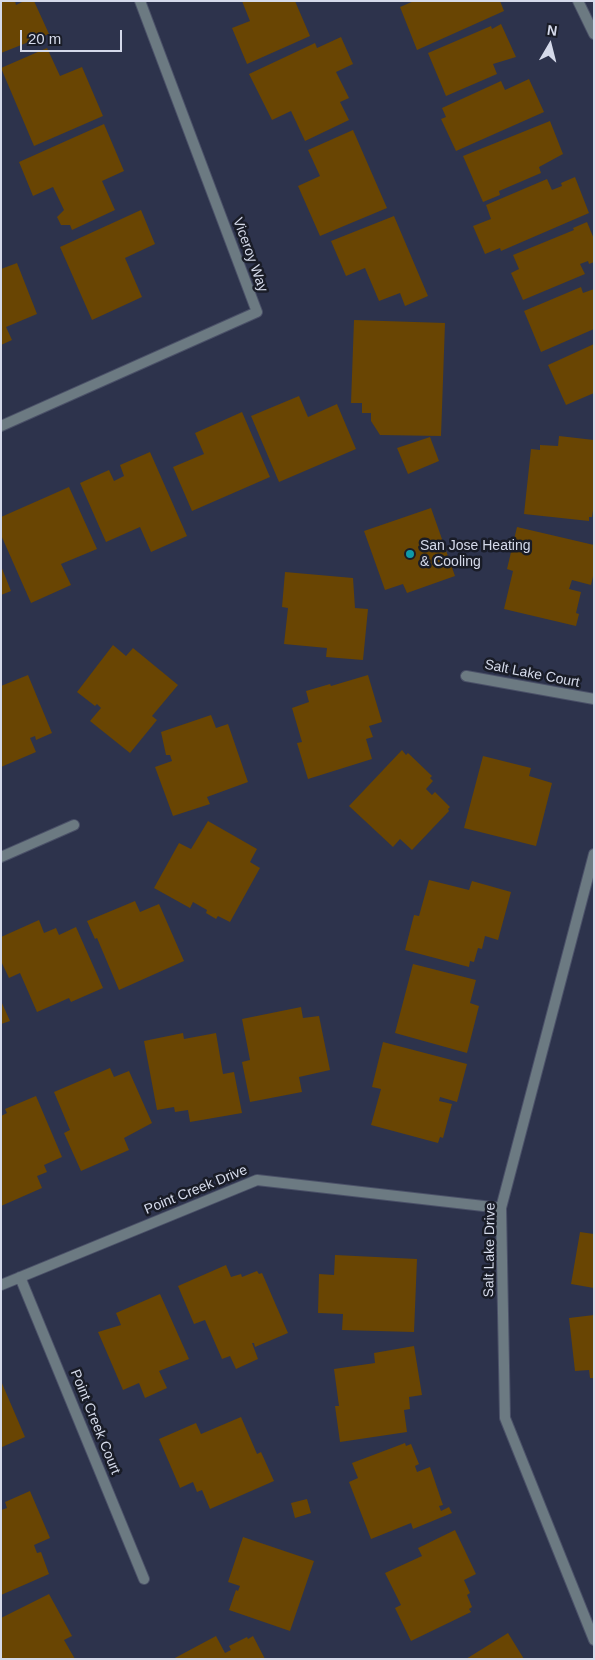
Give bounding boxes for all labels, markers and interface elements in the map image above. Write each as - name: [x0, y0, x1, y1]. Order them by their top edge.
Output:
- scale bar: [22, 20, 125, 52]
- north arrow: [525, 20, 575, 70]
- text: N: [546, 22, 558, 39]
- text: 20 m: [28, 30, 61, 47]
- street label: Viceroy Way: [229, 216, 271, 294]
- place label: San Jose Heating & Cooling: [420, 538, 531, 570]
- marker: San Jose Heating & Cooling: [404, 548, 416, 560]
- street label: Salt Lake Court: [483, 657, 581, 691]
- street label: Point Creek Drive: [142, 1162, 250, 1218]
- street label: Salt Lake Drive: [481, 1202, 499, 1298]
- street label: Point Creek Court: [66, 1367, 124, 1477]

